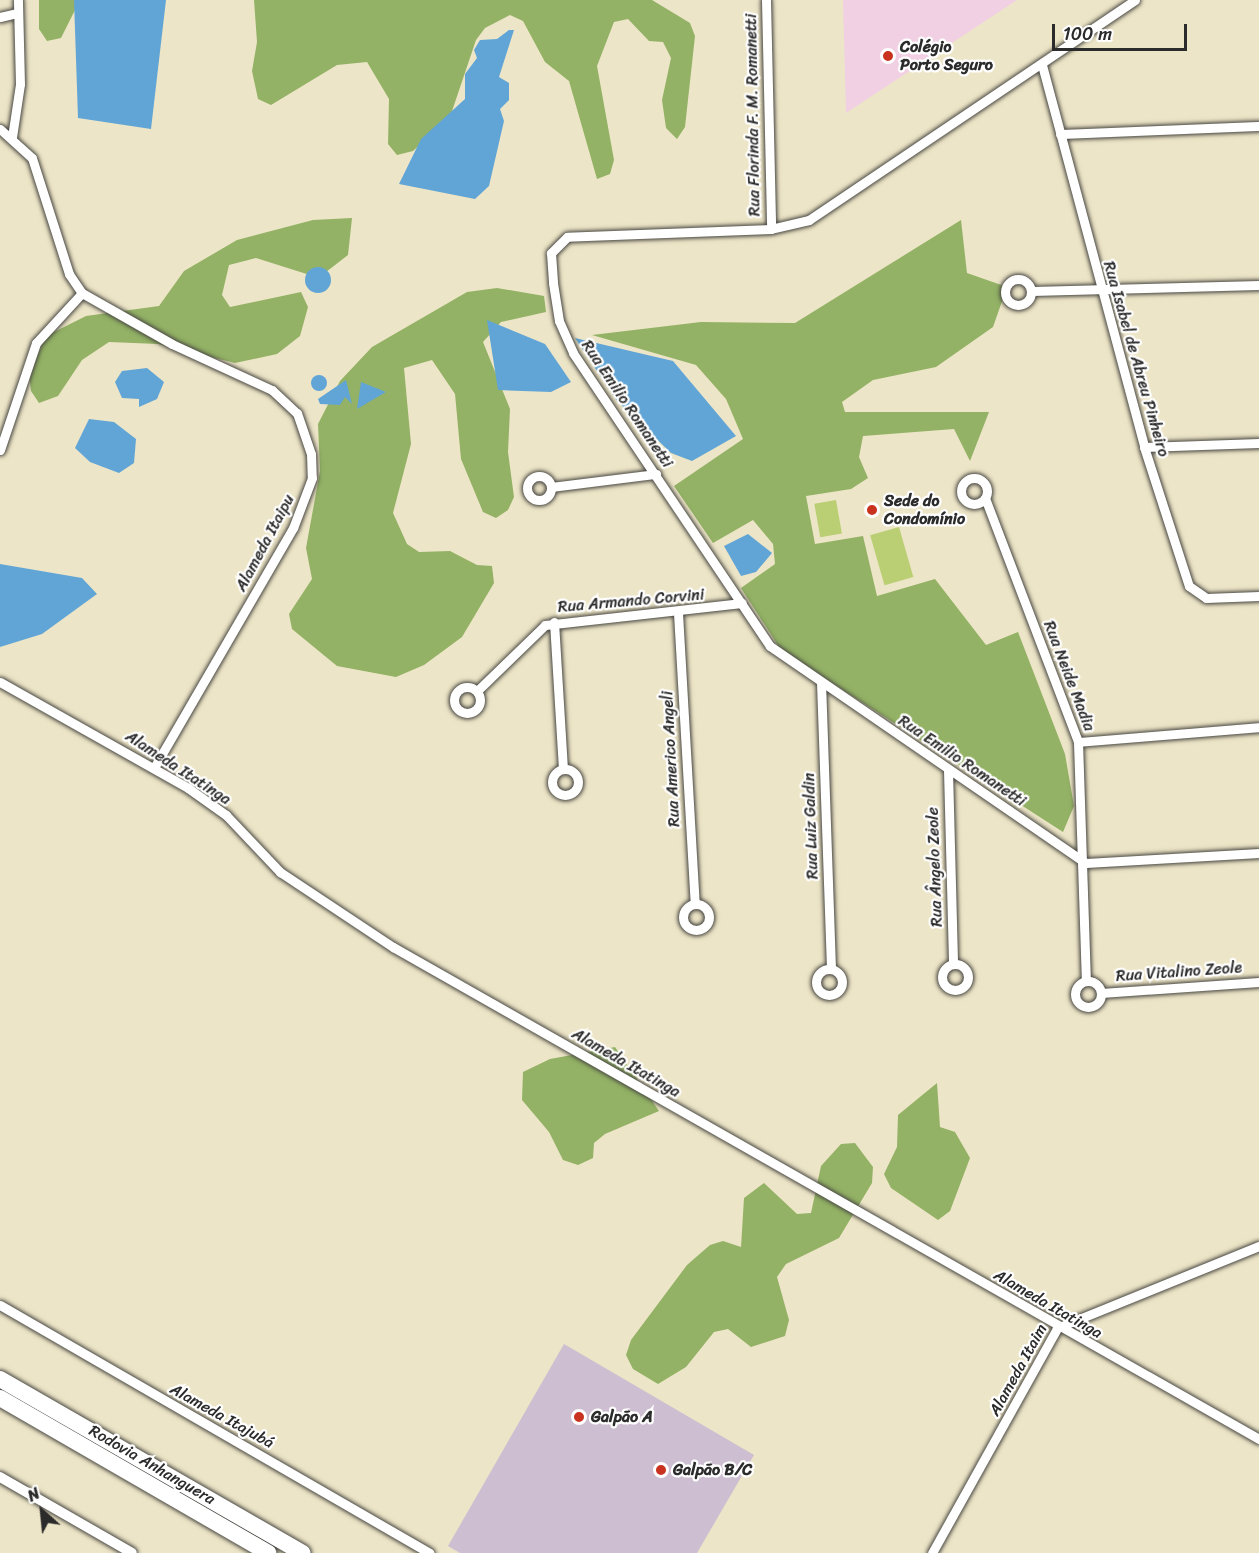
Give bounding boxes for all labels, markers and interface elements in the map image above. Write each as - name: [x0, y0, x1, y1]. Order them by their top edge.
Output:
- scale bar: [1055, 12, 1190, 50]
- street label: Rua Florinda F. M. Romanetti: [742, 14, 764, 216]
- text: 100 m: [1063, 18, 1112, 50]
- place label: Colégio Porto Seguro: [900, 37, 993, 75]
- marker: Colégio Porto Seguro: [881, 49, 895, 63]
- street label: Rua Isabel de Abreu Pinheiro: [1099, 258, 1173, 460]
- street label: Rua Emilio Romanetti: [577, 337, 677, 471]
- street label: Alameda Itaipu: [231, 491, 299, 595]
- place label: Sede do Condomínio: [884, 491, 965, 529]
- marker: Sede do Condomínio: [865, 503, 879, 517]
- street label: Rua Armando Corvini: [557, 585, 705, 617]
- street label: Rua Neide Madia: [1039, 618, 1099, 734]
- street label: Rua Americo Angeli: [658, 690, 684, 828]
- street label: Rua Emilio Romanetti: [895, 711, 1029, 811]
- street label: Alameda Itatinga: [122, 727, 234, 809]
- street label: Rua Luiz Galdin: [800, 772, 822, 880]
- street label: Rua Ângelo Zeole: [923, 807, 947, 927]
- street label: Rua Vitalino Zeole: [1115, 958, 1243, 986]
- street label: Alameda Itatinga: [568, 1024, 684, 1102]
- street label: Alameda Itatinga: [990, 1265, 1106, 1343]
- street label: Alameda Itaim: [985, 1321, 1051, 1419]
- street label: Alameda Itajubá: [167, 1380, 277, 1452]
- place label: Galpão A: [591, 1407, 653, 1427]
- marker: Galpão A: [572, 1410, 586, 1424]
- street label: Rodovia Anhanguera: [86, 1421, 218, 1509]
- place label: Galpão B/C: [673, 1460, 752, 1480]
- marker: Galpão B/C: [654, 1463, 668, 1477]
- text: N: [22, 1479, 45, 1510]
- north arrow: [12, 1481, 72, 1541]

